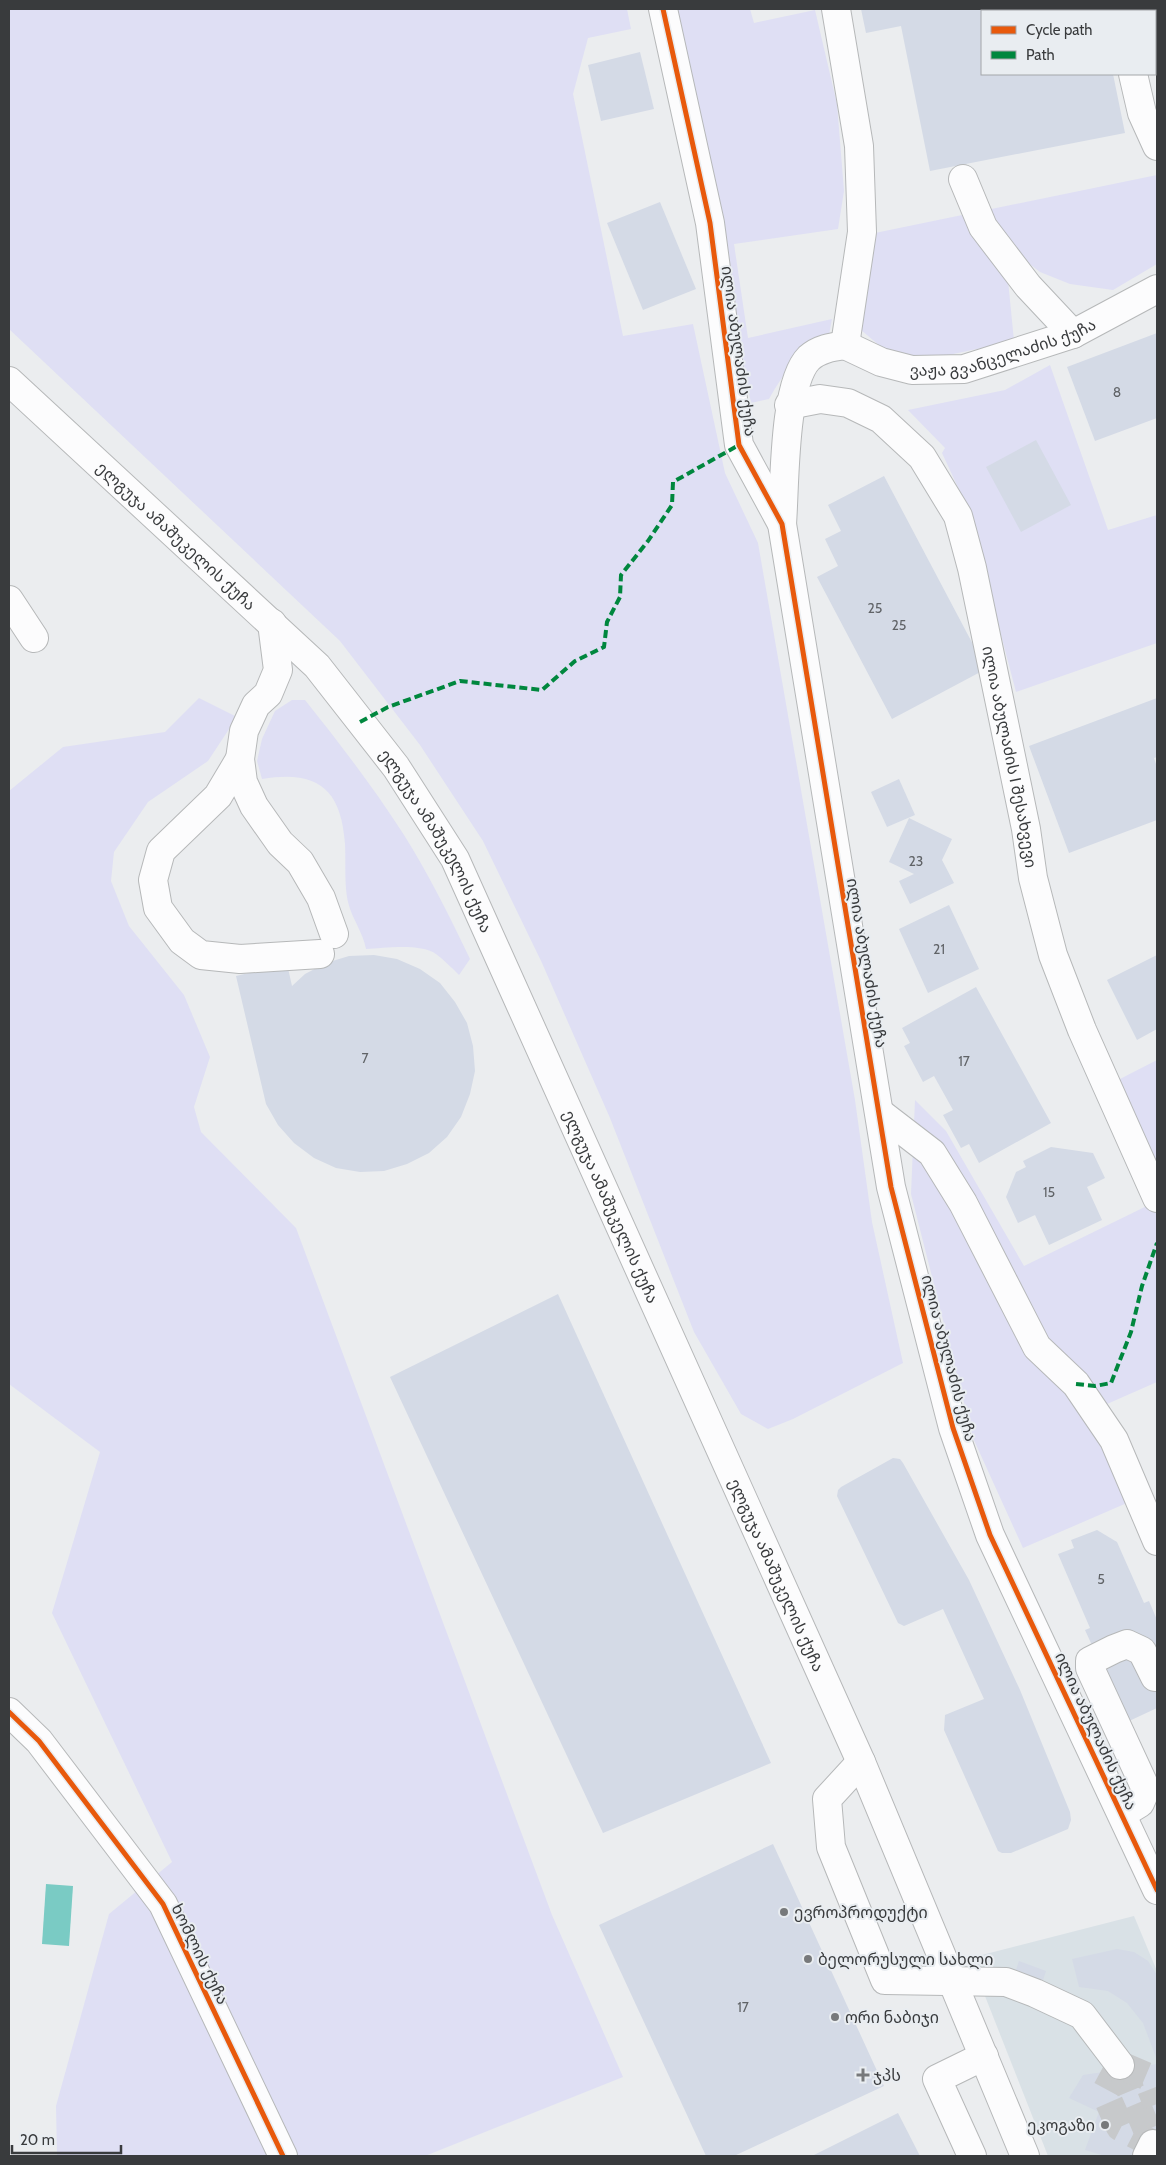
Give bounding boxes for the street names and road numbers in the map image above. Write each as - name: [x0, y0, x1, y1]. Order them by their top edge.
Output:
- street label: ილია აბულაძის ქუჩა: [717, 265, 760, 438]
- street label: ვაჟა გვანცელაძის ქუჩა: [909, 314, 1099, 380]
- street label: ელგუჯა ამაშუკელის ქუჩა: [93, 458, 260, 614]
- street label: ილია აბულაძის I შესახვევი: [979, 644, 1041, 869]
- street label: ელგუჯა ამაშუკელის ქუჩა: [376, 745, 496, 936]
- street label: ილია აბულაძის ქუჩა: [842, 877, 891, 1049]
- street label: ელგუჯა ამაშუკელის ქუჩა: [560, 1107, 663, 1306]
- street label: ილია აბულაძის ქუჩა: [917, 1273, 980, 1444]
- street label: ელგუჯა ამაშუკელის ქუჩა: [725, 1475, 829, 1674]
- street label: ილია აბულაძის ქუჩა: [1050, 1649, 1141, 1813]
- street label: ხომლის ქუჩა: [167, 1901, 233, 2008]

